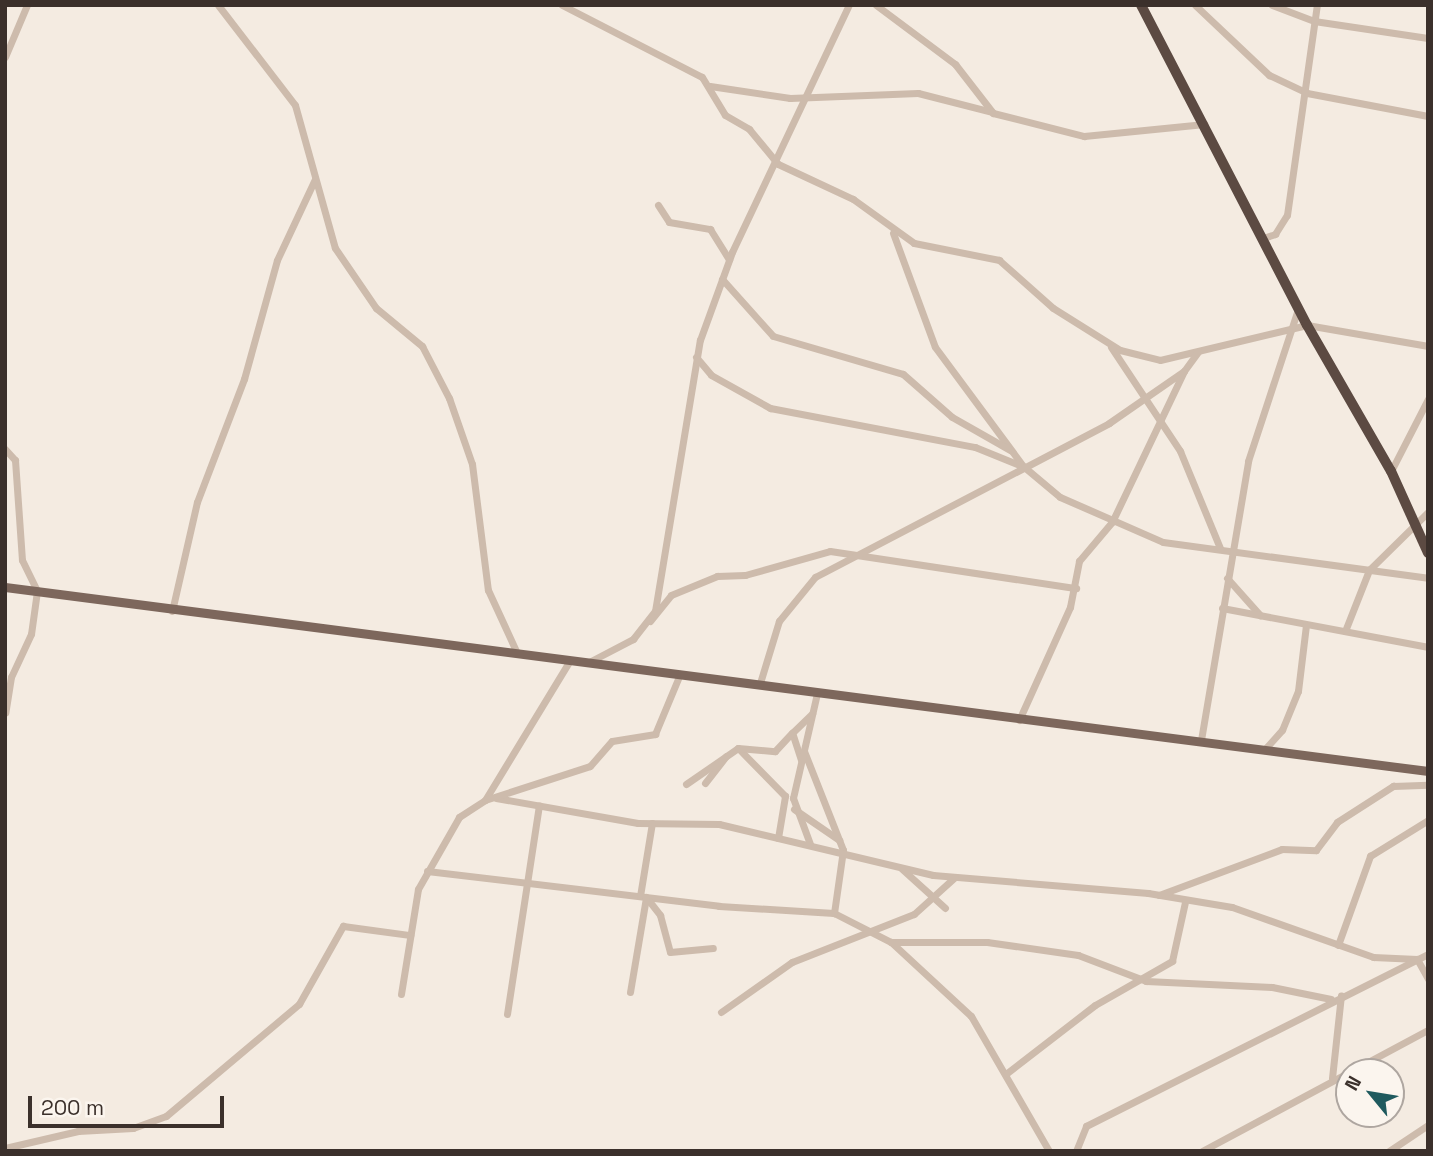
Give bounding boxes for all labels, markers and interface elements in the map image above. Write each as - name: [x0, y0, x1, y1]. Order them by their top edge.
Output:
- north arrow: [1335, 1058, 1405, 1128]
- text: N: [1339, 1071, 1367, 1095]
- scale bar: [32, 1082, 228, 1126]
- text: 200 m: [41, 1094, 104, 1121]

